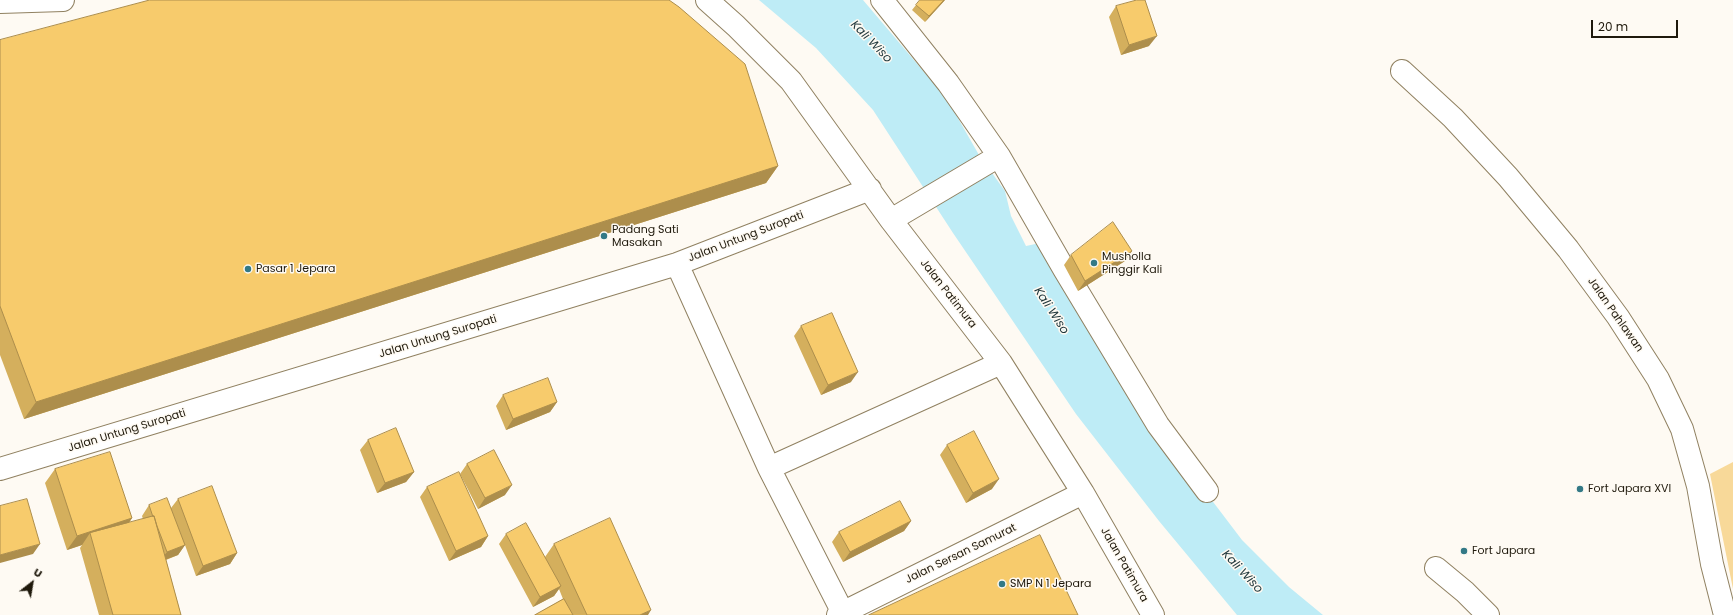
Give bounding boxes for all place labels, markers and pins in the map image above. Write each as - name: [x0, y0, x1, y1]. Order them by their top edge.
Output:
- place label: Padang Sati Masakan: [612, 223, 679, 249]
- marker: Padang Sati Masakan: [599, 231, 609, 241]
- place label: Musholla Pinggir Kali: [1102, 250, 1162, 276]
- marker: Musholla Pinggir Kali: [1089, 258, 1099, 268]
- place label: Pasar 1 Jepara: [256, 262, 336, 276]
- marker: Pasar 1 Jepara: [243, 264, 253, 274]
- place label: Fort Japara XVI: [1588, 482, 1671, 496]
- marker: Fort Japara XVI: [1575, 484, 1585, 494]
- place label: Fort Japara: [1472, 544, 1535, 558]
- marker: Fort Japara: [1459, 546, 1469, 556]
- place label: SMP N 1 Jepara: [1010, 577, 1091, 591]
- marker: SMP N 1 Jepara: [997, 579, 1007, 589]

